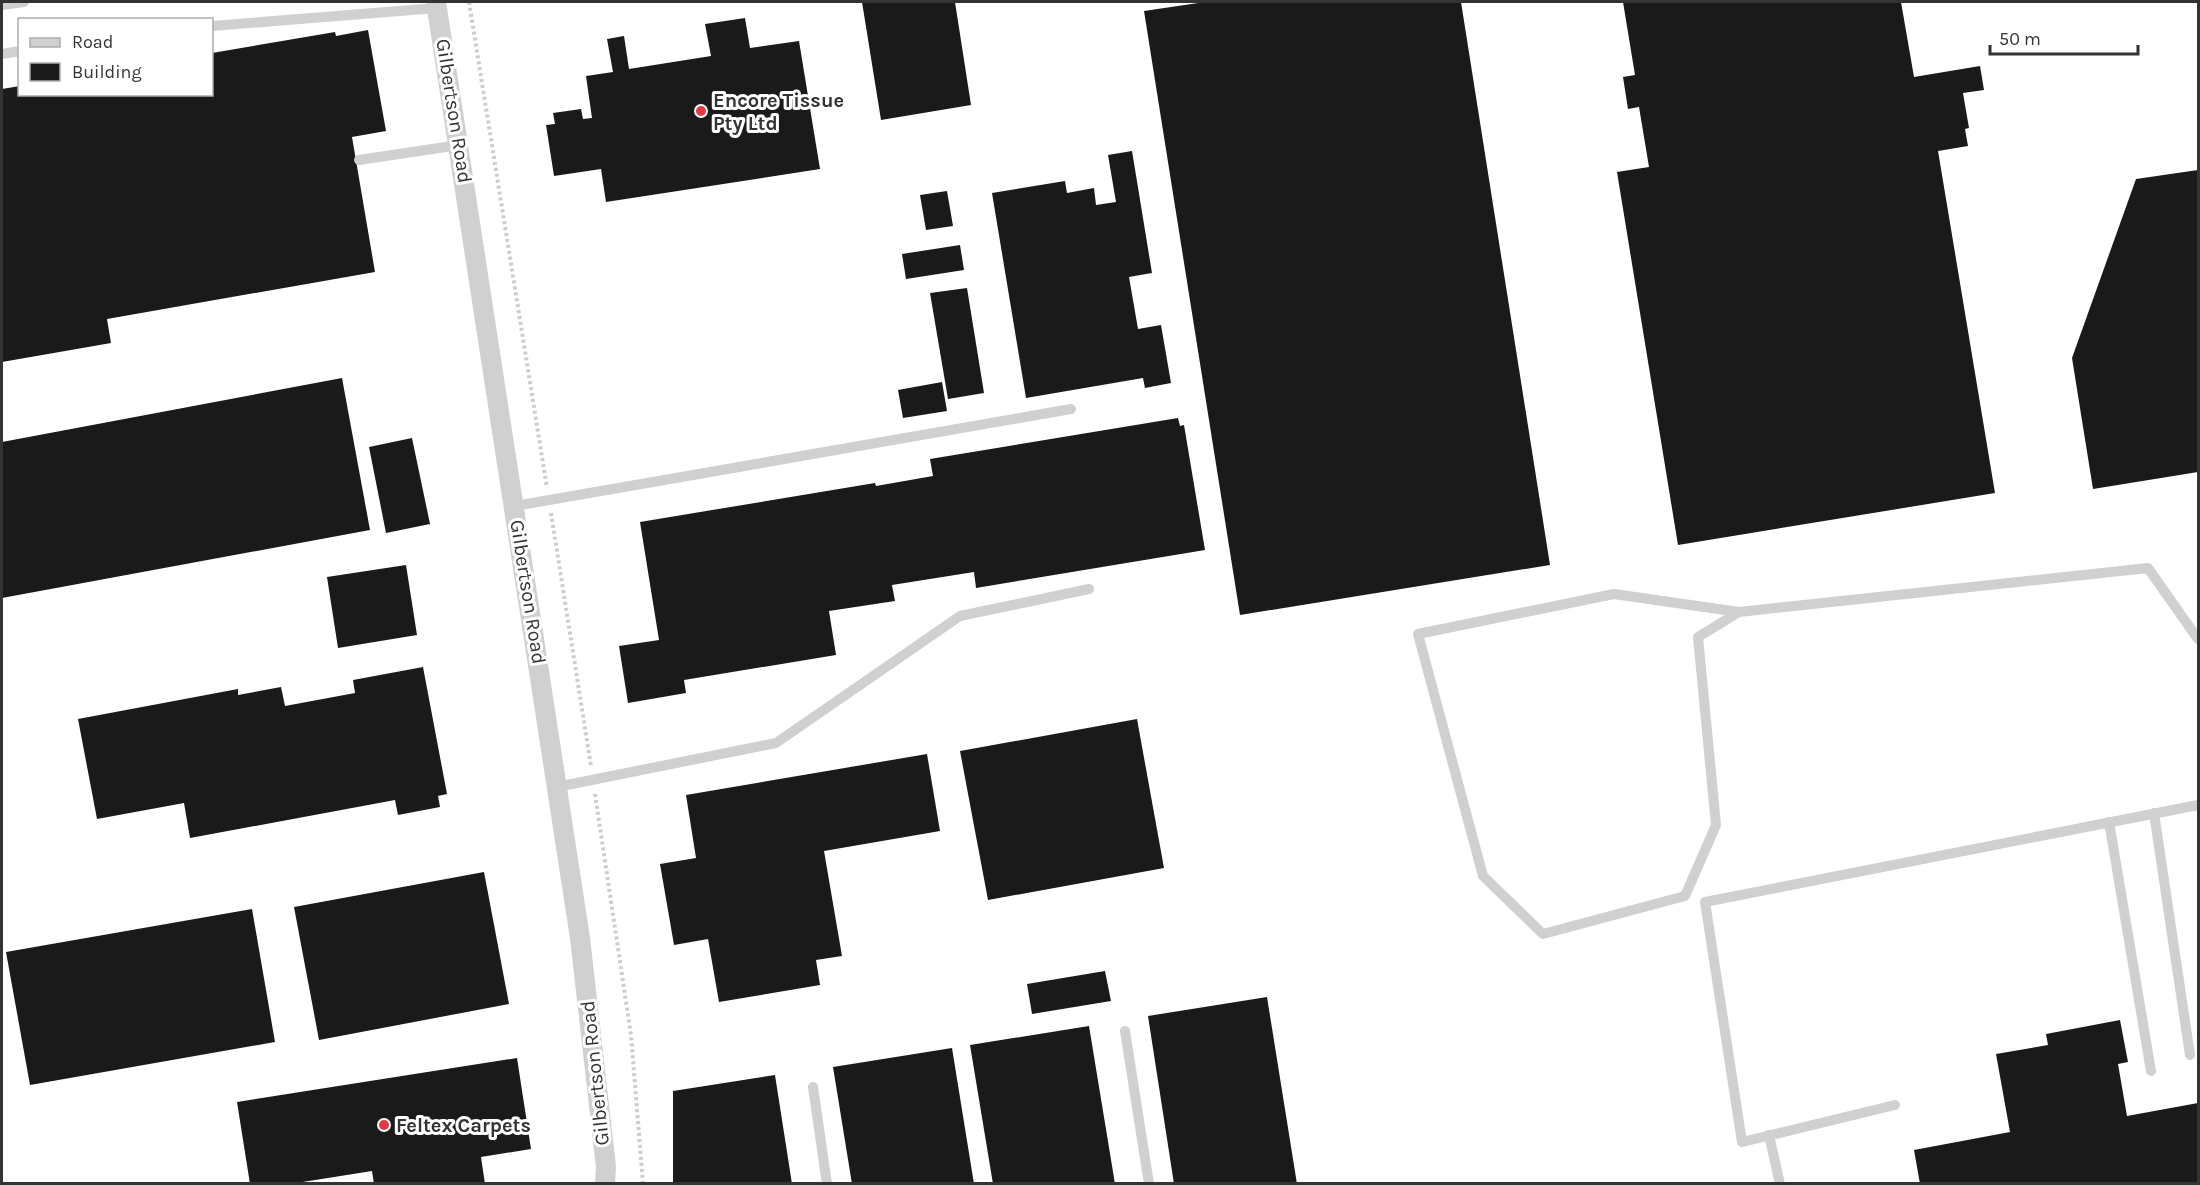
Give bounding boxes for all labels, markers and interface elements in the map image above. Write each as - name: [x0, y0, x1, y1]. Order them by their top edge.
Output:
- legend: [18, 18, 213, 96]
- scale bar: [1990, 18, 2138, 56]
- text: 50 m: [1999, 28, 2041, 50]
- text: Road: [72, 31, 113, 53]
- street label: Gilbertson Road: [431, 37, 477, 185]
- text: Building: [72, 61, 142, 83]
- place label: Encore Tissue Pty Ltd: [713, 89, 844, 135]
- marker: Encore Tissue Pty Ltd: [694, 104, 708, 118]
- street label: Gilbertson Road: [505, 518, 551, 666]
- street label: Gilbertson Road: [576, 999, 614, 1147]
- place label: Feltex Carpets: [396, 1114, 531, 1137]
- marker: Feltex Carpets: [377, 1118, 391, 1132]

